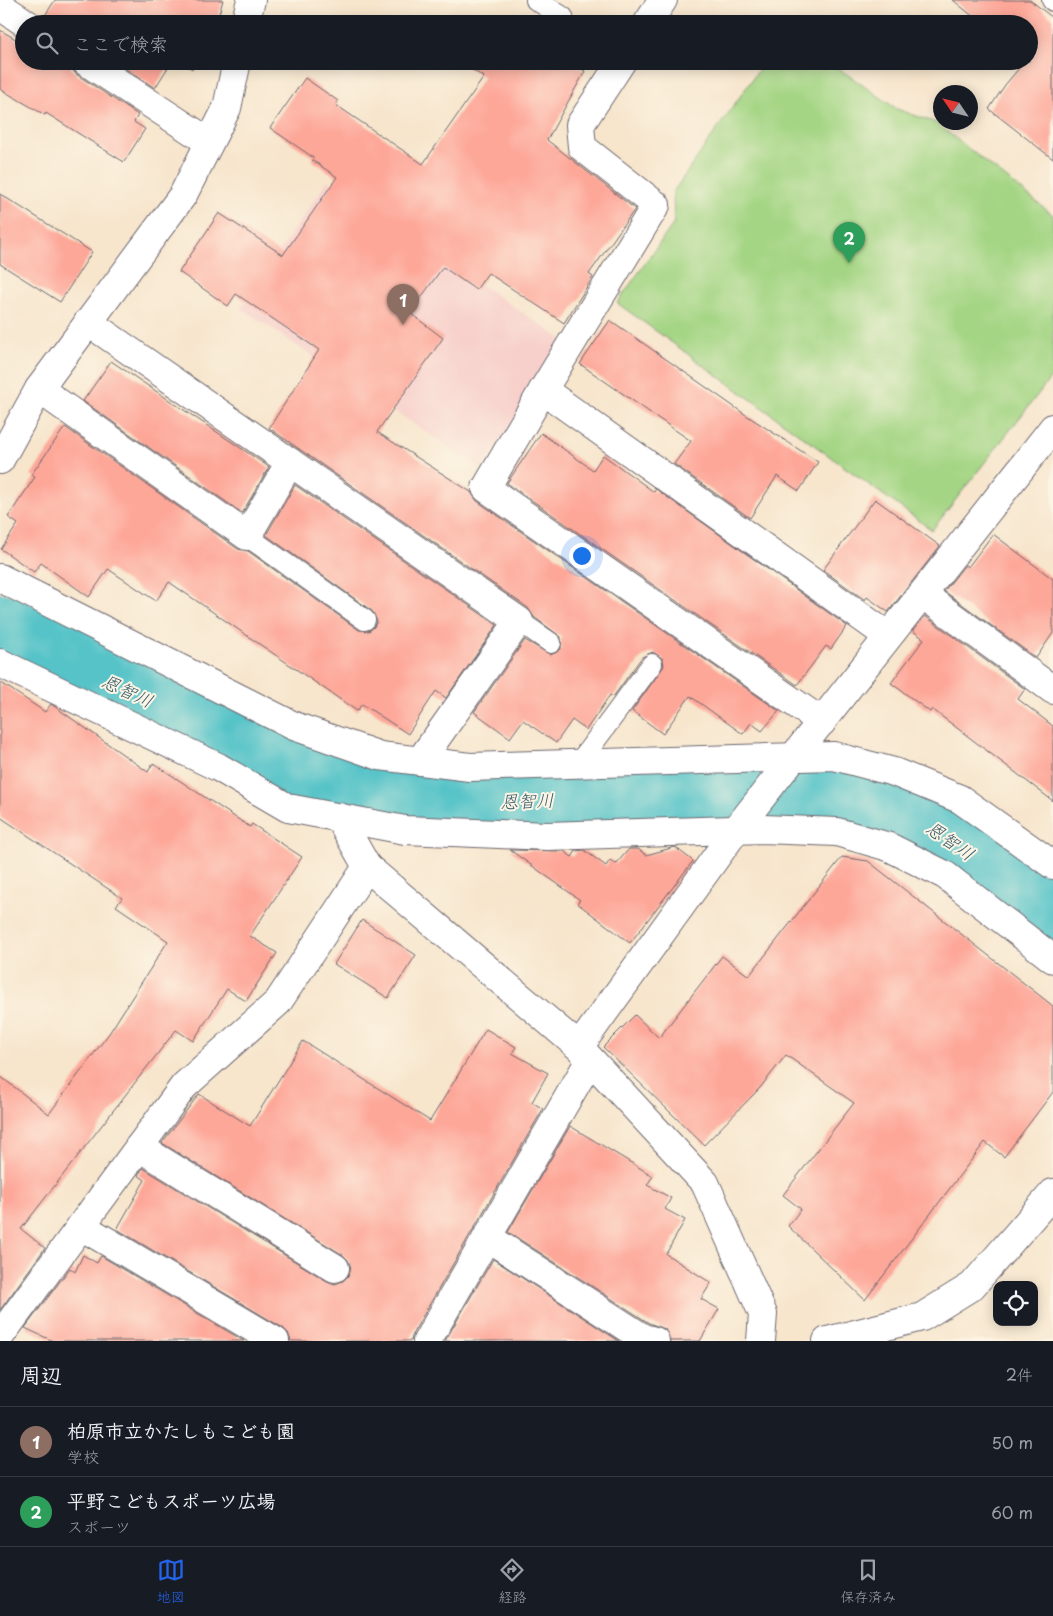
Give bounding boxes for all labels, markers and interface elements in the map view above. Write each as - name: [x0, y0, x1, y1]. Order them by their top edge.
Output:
- search box: [15, 15, 1038, 70]
- icon: search: [33, 29, 61, 57]
- text: ここで検索: [73, 29, 168, 57]
- north arrow: [933, 85, 978, 130]
- pin: 2: [833, 222, 865, 263]
- pin: 1: [387, 284, 419, 325]
- your location: [569, 543, 595, 569]
- water label: 恩智川: [98, 666, 158, 714]
- water label: 恩智川: [500, 786, 554, 814]
- water label: 恩智川: [921, 813, 981, 867]
- map controls: [993, 1281, 1038, 1326]
- button: locate: [993, 1281, 1038, 1326]
- text: 周辺: [20, 1358, 62, 1390]
- text: 2件: [1006, 1362, 1033, 1386]
- text: 柏原市立かたしもこども園: [67, 1416, 295, 1444]
- text: 1: [32, 1430, 40, 1454]
- text: 50 m: [992, 1430, 1033, 1454]
- text: 学校: [67, 1444, 99, 1468]
- text: 平野こどもスポーツ広場: [67, 1486, 276, 1514]
- text: 2: [30, 1500, 42, 1524]
- text: 60 m: [991, 1500, 1033, 1524]
- text: スポーツ: [67, 1514, 131, 1538]
- tab: 地図: [157, 1556, 185, 1607]
- tab: 経路: [498, 1556, 526, 1607]
- tab: 保存済み: [840, 1556, 896, 1607]

